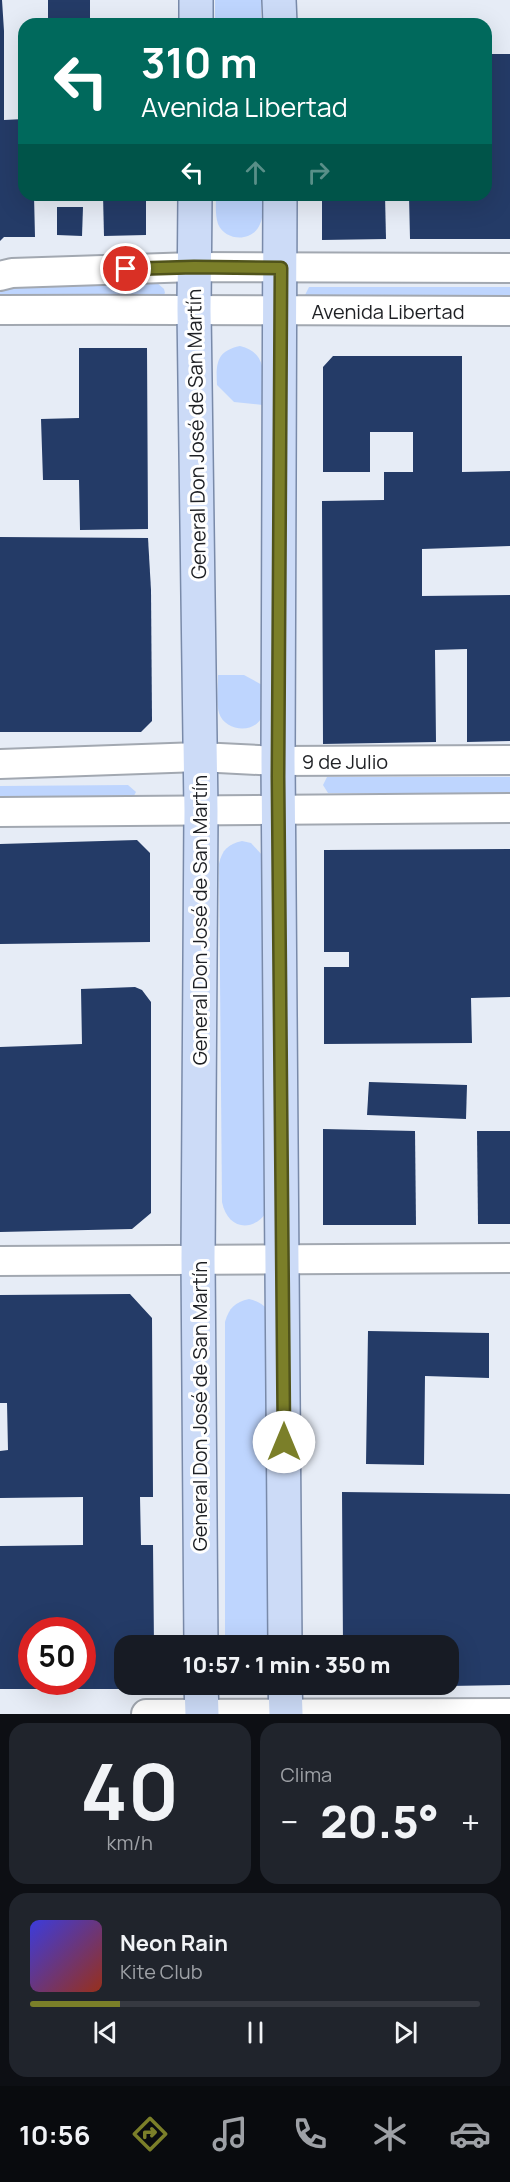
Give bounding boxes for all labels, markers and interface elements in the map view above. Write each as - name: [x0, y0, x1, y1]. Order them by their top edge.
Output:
- text: 310 m: [141, 33, 258, 91]
- icon: left: [42, 42, 120, 120]
- text: Avenida Libertad: [141, 88, 348, 125]
- icon: left: [176, 156, 209, 189]
- icon: ahead: [239, 156, 272, 189]
- icon: right: [302, 156, 335, 189]
- pin: [100, 243, 151, 294]
- icon: arrive: [109, 252, 142, 285]
- street label: General Don José de San Martín: [180, 289, 212, 579]
- street label: Avenida Libertad: [311, 298, 465, 325]
- street label: 9 de Julio: [302, 748, 388, 775]
- street label: General Don José de San Martín: [186, 775, 213, 1065]
- street label: General Don José de San Martín: [186, 1261, 213, 1551]
- position arrow: [252, 1410, 316, 1474]
- speed limit sign: 50: [18, 1617, 96, 1695]
- text: 10:57 · 1 min · 350 m: [183, 1650, 390, 1680]
- text: 40: [80, 1737, 179, 1843]
- text: Clima: [281, 1761, 332, 1788]
- text: 20.5°: [320, 1790, 439, 1852]
- text: −: [281, 1799, 298, 1844]
- text: +: [461, 1799, 480, 1844]
- text: km/h: [106, 1829, 153, 1856]
- text: Neon Rain: [120, 1928, 228, 1958]
- text: Kite Club: [120, 1958, 203, 1985]
- icon: previous: [89, 2016, 122, 2049]
- icon: pause: [239, 2016, 272, 2049]
- icon: next: [389, 2016, 422, 2049]
- icon: directions: [129, 2113, 171, 2155]
- icon: music: [209, 2113, 251, 2155]
- icon: phone: [289, 2113, 331, 2155]
- icon: climate: [369, 2113, 411, 2155]
- icon: car: [449, 2113, 491, 2155]
- text: 10:56: [19, 2116, 90, 2153]

